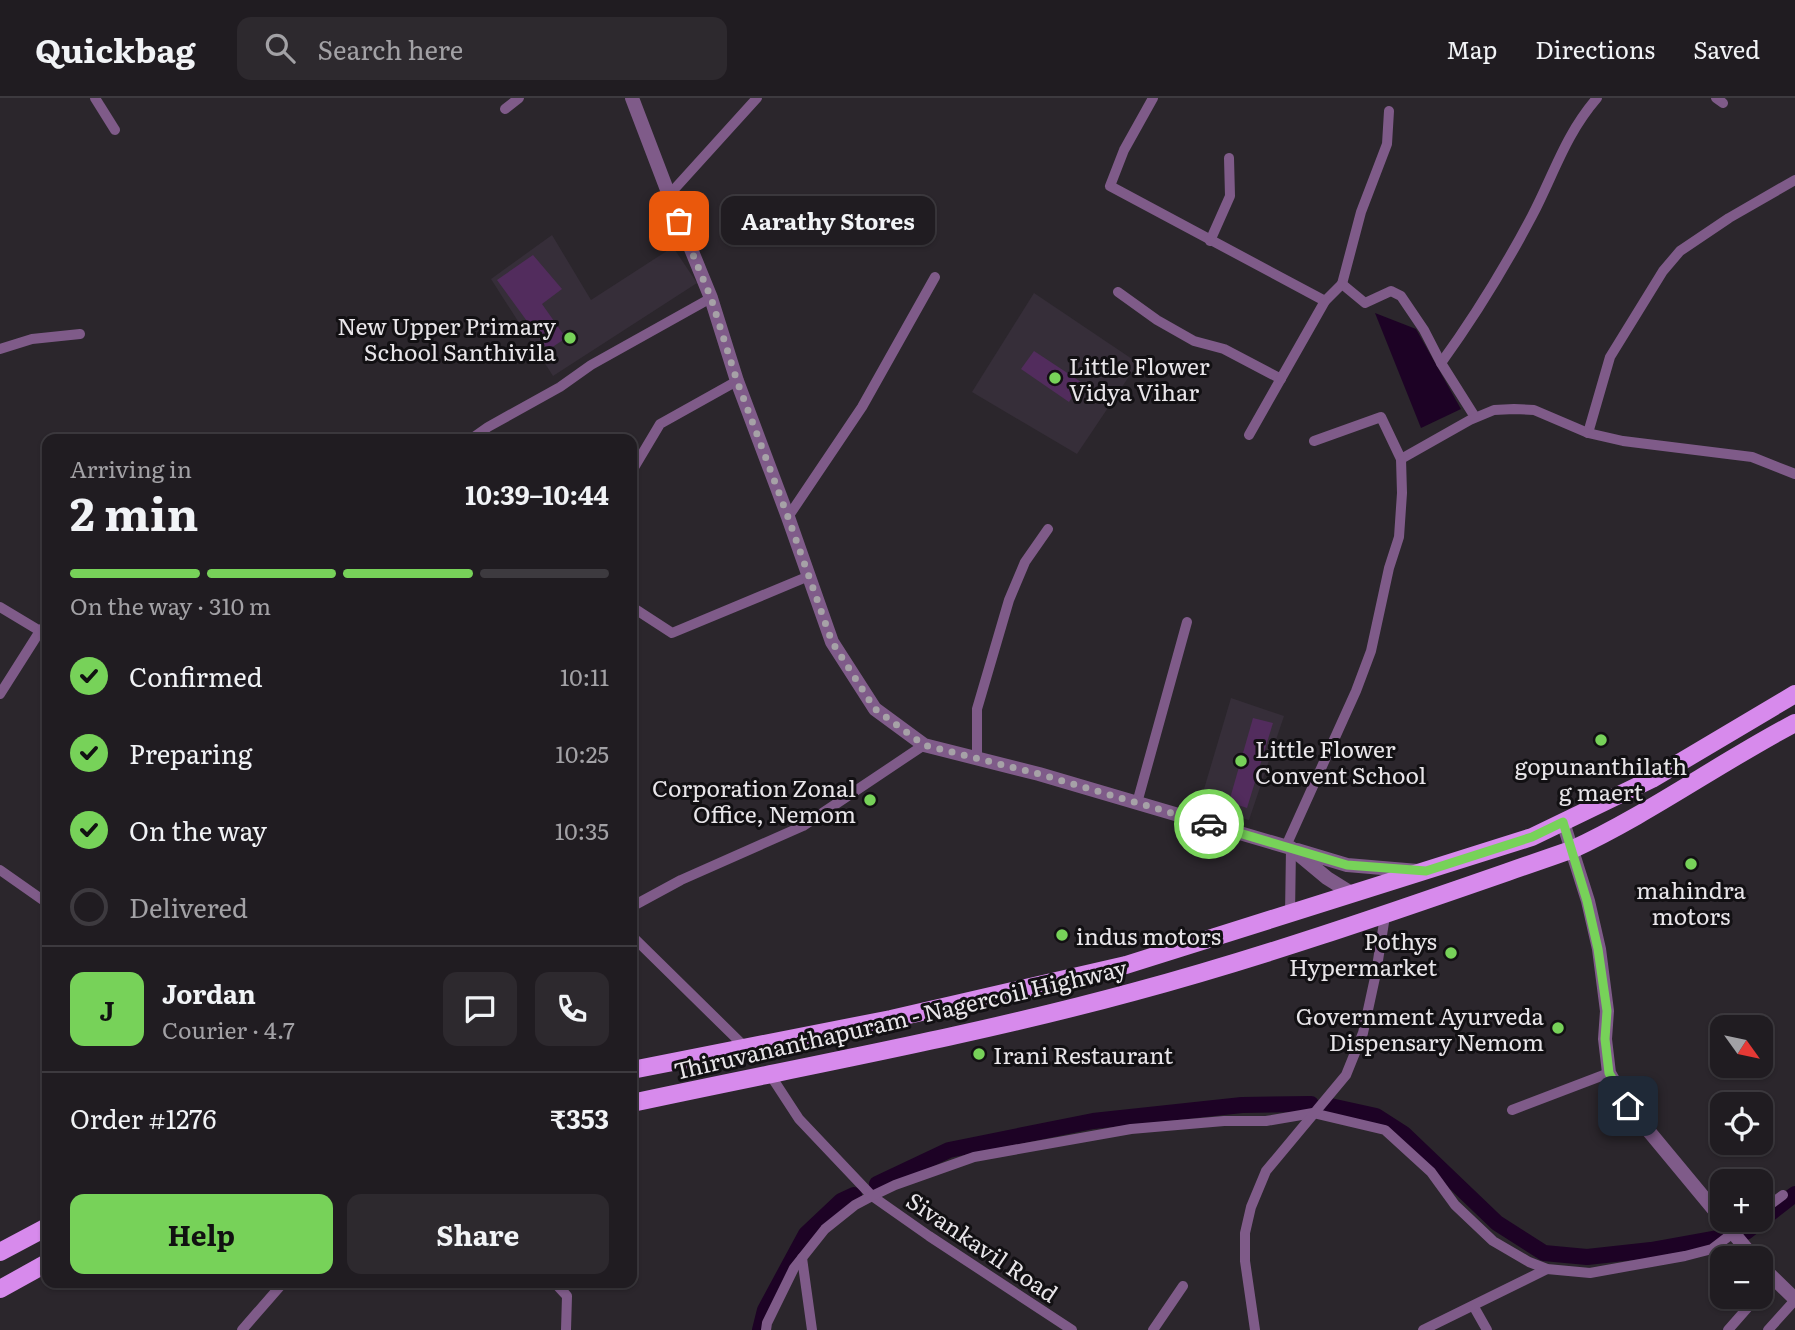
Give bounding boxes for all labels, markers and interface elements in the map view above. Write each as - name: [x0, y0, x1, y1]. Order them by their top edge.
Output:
- search box: [237, 17, 727, 80]
- text: Quickbag: [35, 24, 195, 73]
- icon: search: [261, 29, 299, 67]
- text: Search here: [317, 29, 463, 68]
- text: Map: [1446, 31, 1497, 66]
- text: Directions: [1535, 31, 1655, 66]
- text: Saved: [1693, 31, 1760, 66]
- pin: [649, 191, 709, 251]
- callout: Aarathy Stores: [721, 197, 934, 246]
- icon: bag: [660, 202, 698, 240]
- text: Aarathy Stores: [741, 203, 915, 237]
- place label: New Upper Primary School Santhivila: [337, 308, 557, 368]
- marker: New Upper Primary School Santhivila: [562, 330, 578, 346]
- place label: Little Flower Vidya Vihar: [1069, 348, 1210, 408]
- marker: Little Flower Vidya Vihar: [1047, 370, 1063, 386]
- text: Arriving in: [70, 451, 192, 485]
- text: 10:39–10:44: [465, 474, 609, 513]
- text: 2 min: [70, 477, 199, 545]
- text: On the way · 310 m: [70, 588, 271, 622]
- text: Confirmed: [129, 656, 263, 695]
- icon: check: [70, 657, 108, 695]
- text: 10:11: [560, 659, 609, 693]
- place label: Little Flower Convent School: [1255, 731, 1427, 791]
- marker: gopunanthilath g maert: [1593, 732, 1609, 748]
- text: Preparing: [129, 733, 252, 772]
- icon: check: [70, 734, 108, 772]
- text: 10:25: [556, 736, 609, 770]
- place label: gopunanthilath g maert: [1515, 748, 1687, 808]
- marker: Little Flower Convent School: [1233, 753, 1249, 769]
- place label: Corporation Zonal Office, Nemom: [652, 770, 856, 830]
- courier: [1174, 789, 1244, 859]
- marker: Corporation Zonal Office, Nemom: [862, 792, 878, 808]
- icon: car: [1190, 805, 1228, 843]
- text: On the way: [129, 810, 267, 849]
- icon: check: [70, 811, 108, 849]
- text: 10:35: [555, 813, 609, 847]
- marker: mahindra motors: [1683, 856, 1699, 872]
- place label: mahindra motors: [1636, 872, 1747, 932]
- text: Delivered: [129, 887, 248, 926]
- place label: indus motors: [1076, 918, 1221, 952]
- place label: Pothys Hypermarket: [1289, 923, 1438, 983]
- marker: indus motors: [1054, 927, 1070, 943]
- marker: Pothys Hypermarket: [1443, 945, 1459, 961]
- street label: Thiruvananthapuram - Nagercoil Highway: [670, 949, 1131, 1087]
- button: chat: [443, 972, 517, 1046]
- button: phone: [535, 972, 609, 1046]
- text: Jordan: [162, 973, 256, 1012]
- text: J: [100, 990, 114, 1029]
- place label: Government Ayurveda Dispensary Nemom: [1296, 998, 1545, 1058]
- text: Courier · 4.7: [162, 1012, 295, 1046]
- north arrow: [1710, 1015, 1773, 1078]
- map controls: [1710, 1015, 1773, 1309]
- marker: Government Ayurveda Dispensary Nemom: [1550, 1020, 1566, 1036]
- place label: Irani Restaurant: [993, 1037, 1174, 1071]
- marker: Irani Restaurant: [971, 1046, 987, 1062]
- pin: [1598, 1076, 1658, 1136]
- icon: home: [1609, 1087, 1647, 1125]
- button: locate: [1710, 1092, 1773, 1155]
- text: Order #1276: [70, 1098, 216, 1137]
- text: ₹353: [550, 1098, 609, 1137]
- button: +: [1710, 1169, 1773, 1232]
- street label: Sivankavil Road: [900, 1183, 1066, 1309]
- button: Help: [70, 1194, 333, 1274]
- button: Share: [347, 1194, 609, 1274]
- button: −: [1710, 1246, 1773, 1309]

